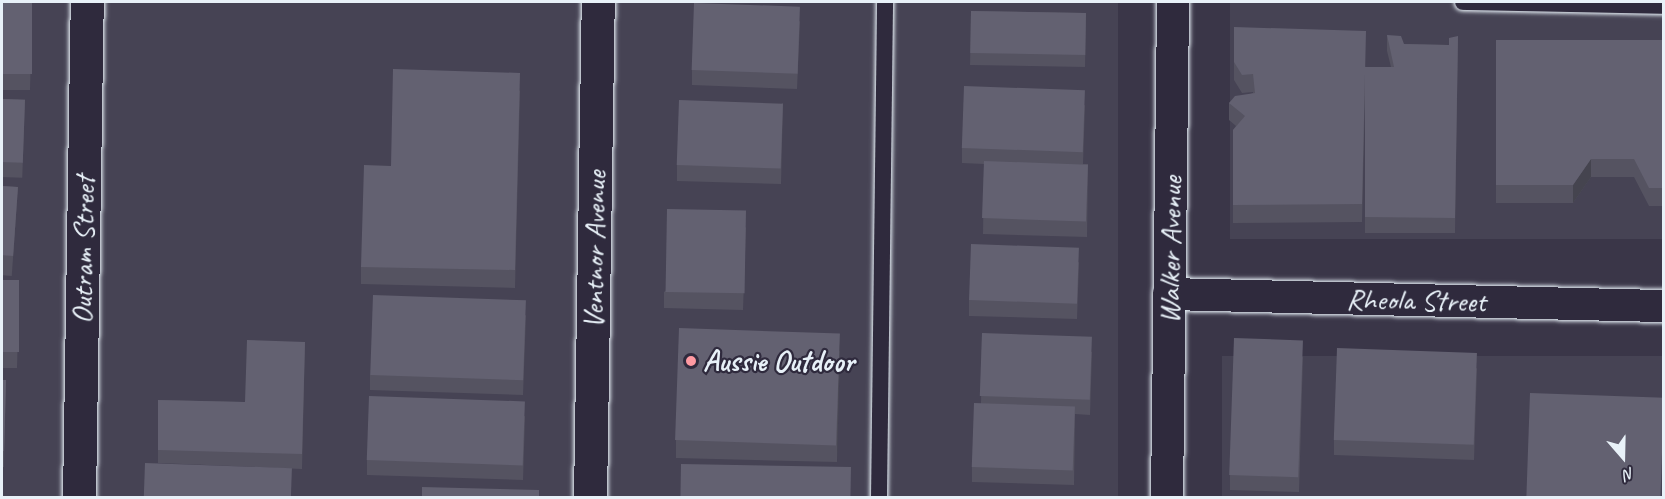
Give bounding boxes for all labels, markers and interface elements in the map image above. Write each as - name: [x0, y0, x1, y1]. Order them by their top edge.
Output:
- street label: Ventnor Avenue: [575, 171, 613, 329]
- street label: Outram Street: [64, 176, 102, 324]
- street label: Walker Avenue: [1151, 176, 1189, 324]
- street label: Rheola Street: [1346, 281, 1486, 319]
- place label: Aussie Outdoor: [703, 343, 854, 379]
- marker: Aussie Outdoor: [684, 354, 698, 368]
- north arrow: [1593, 427, 1653, 487]
- text: N: [1621, 463, 1637, 485]

